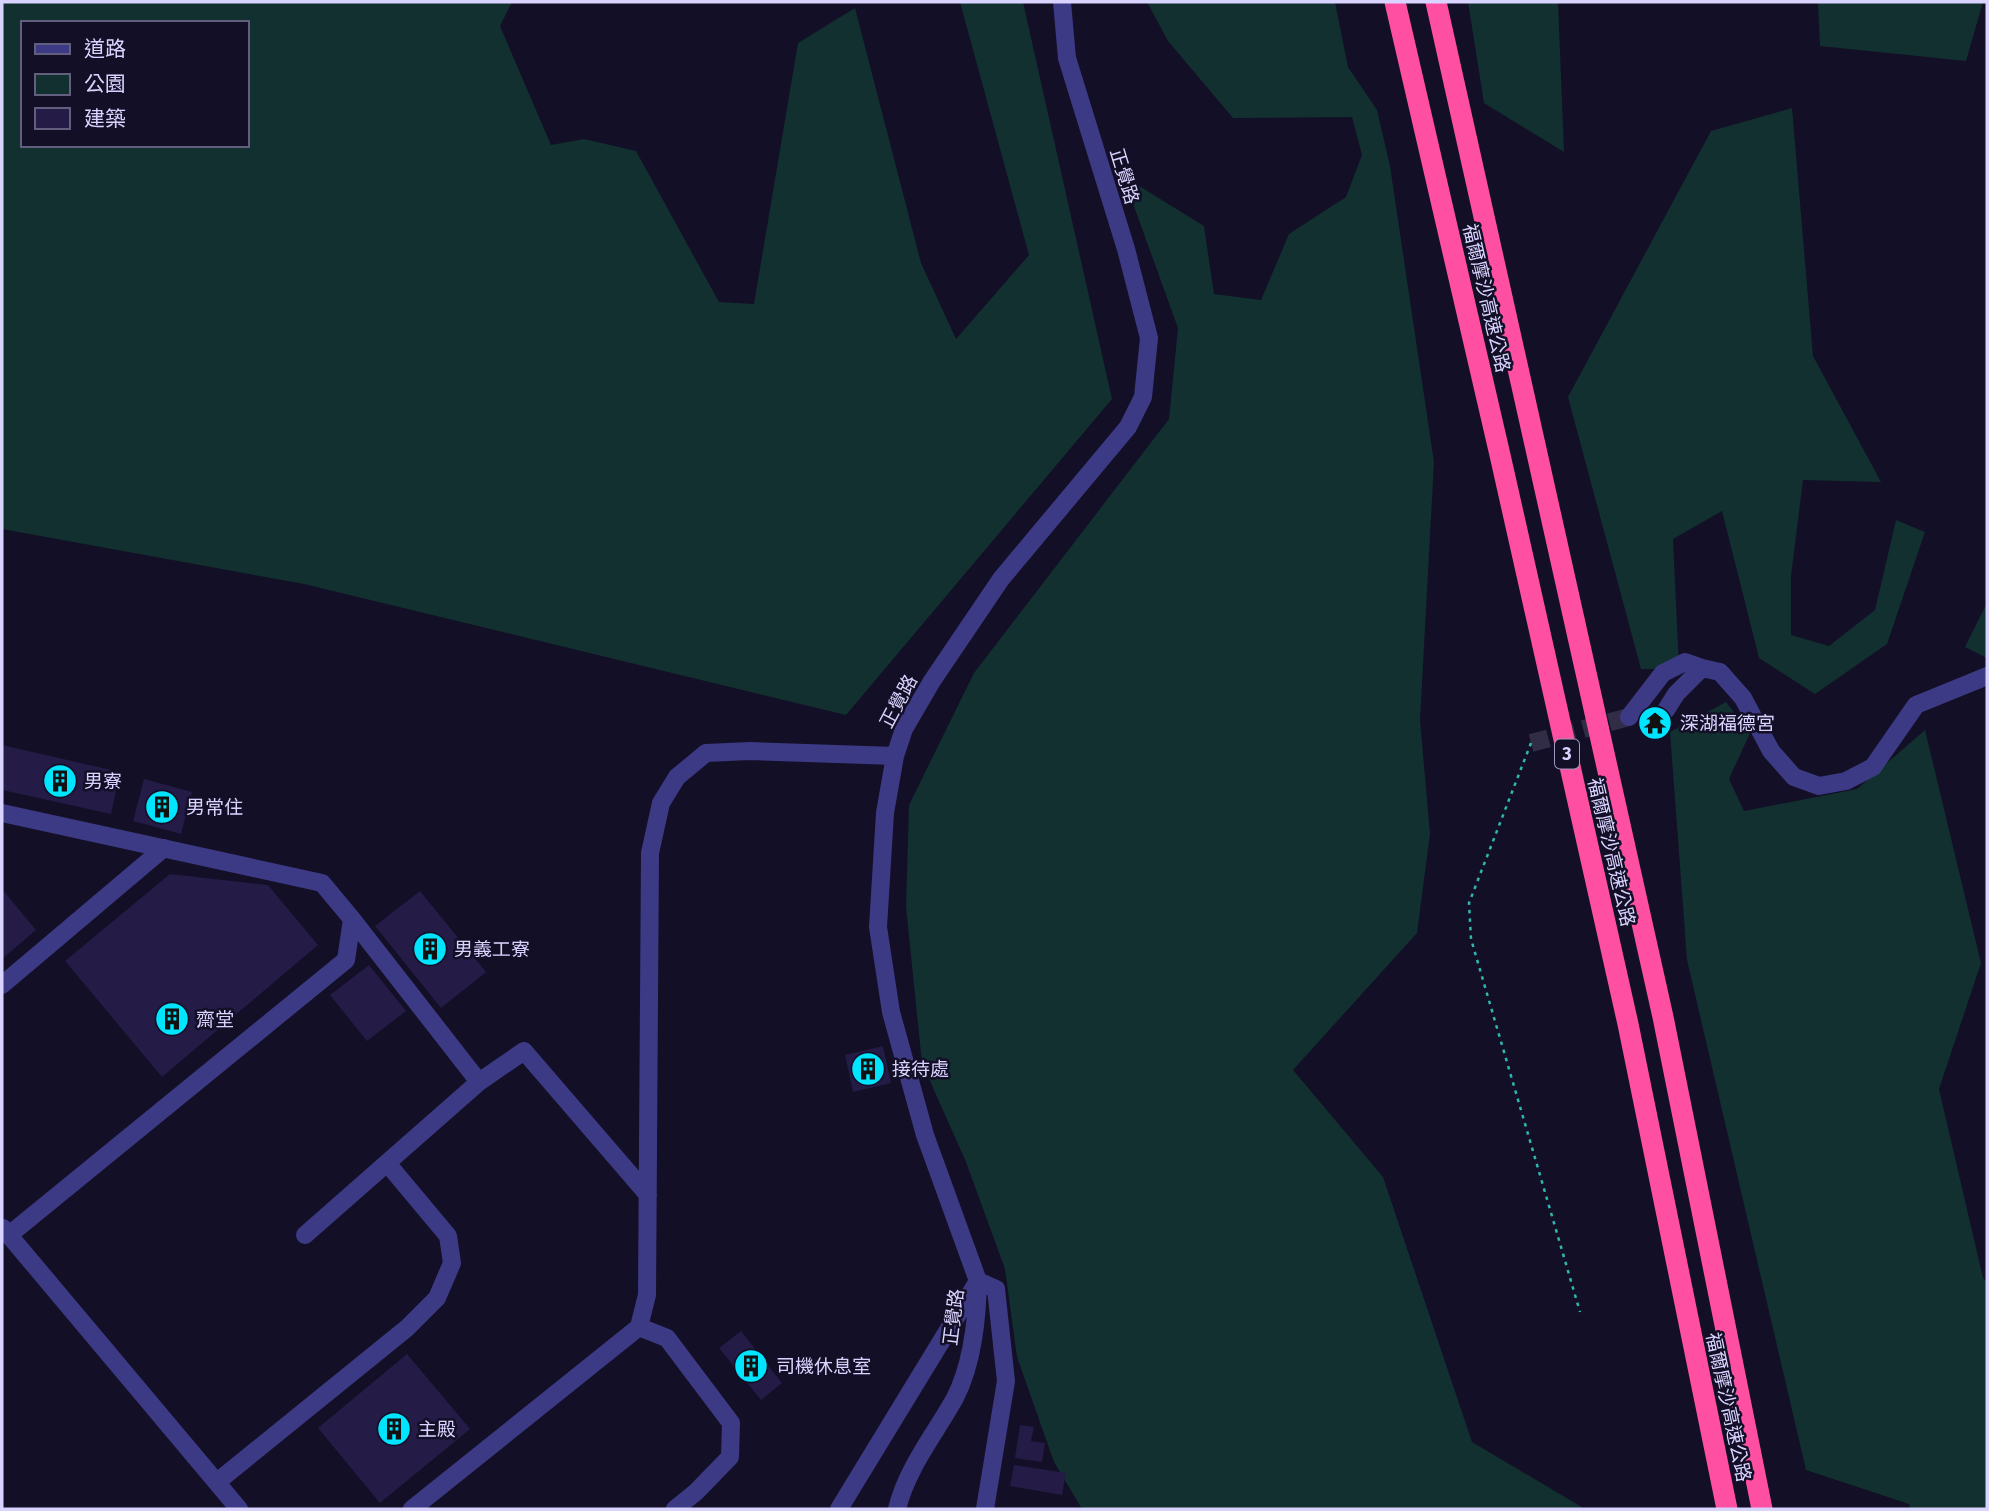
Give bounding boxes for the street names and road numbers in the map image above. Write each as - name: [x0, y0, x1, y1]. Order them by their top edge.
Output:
- street label: 正覺路: [1105, 146, 1144, 207]
- street label: 福爾摩沙高速公路: [1458, 221, 1515, 375]
- street label: 正覺路: [875, 671, 922, 732]
- road number: 3: [1555, 740, 1579, 768]
- street label: 福爾摩沙高速公路: [1583, 775, 1640, 929]
- street label: 正覺路: [939, 1287, 968, 1347]
- street label: 福爾摩沙高速公路: [1701, 1330, 1756, 1484]

